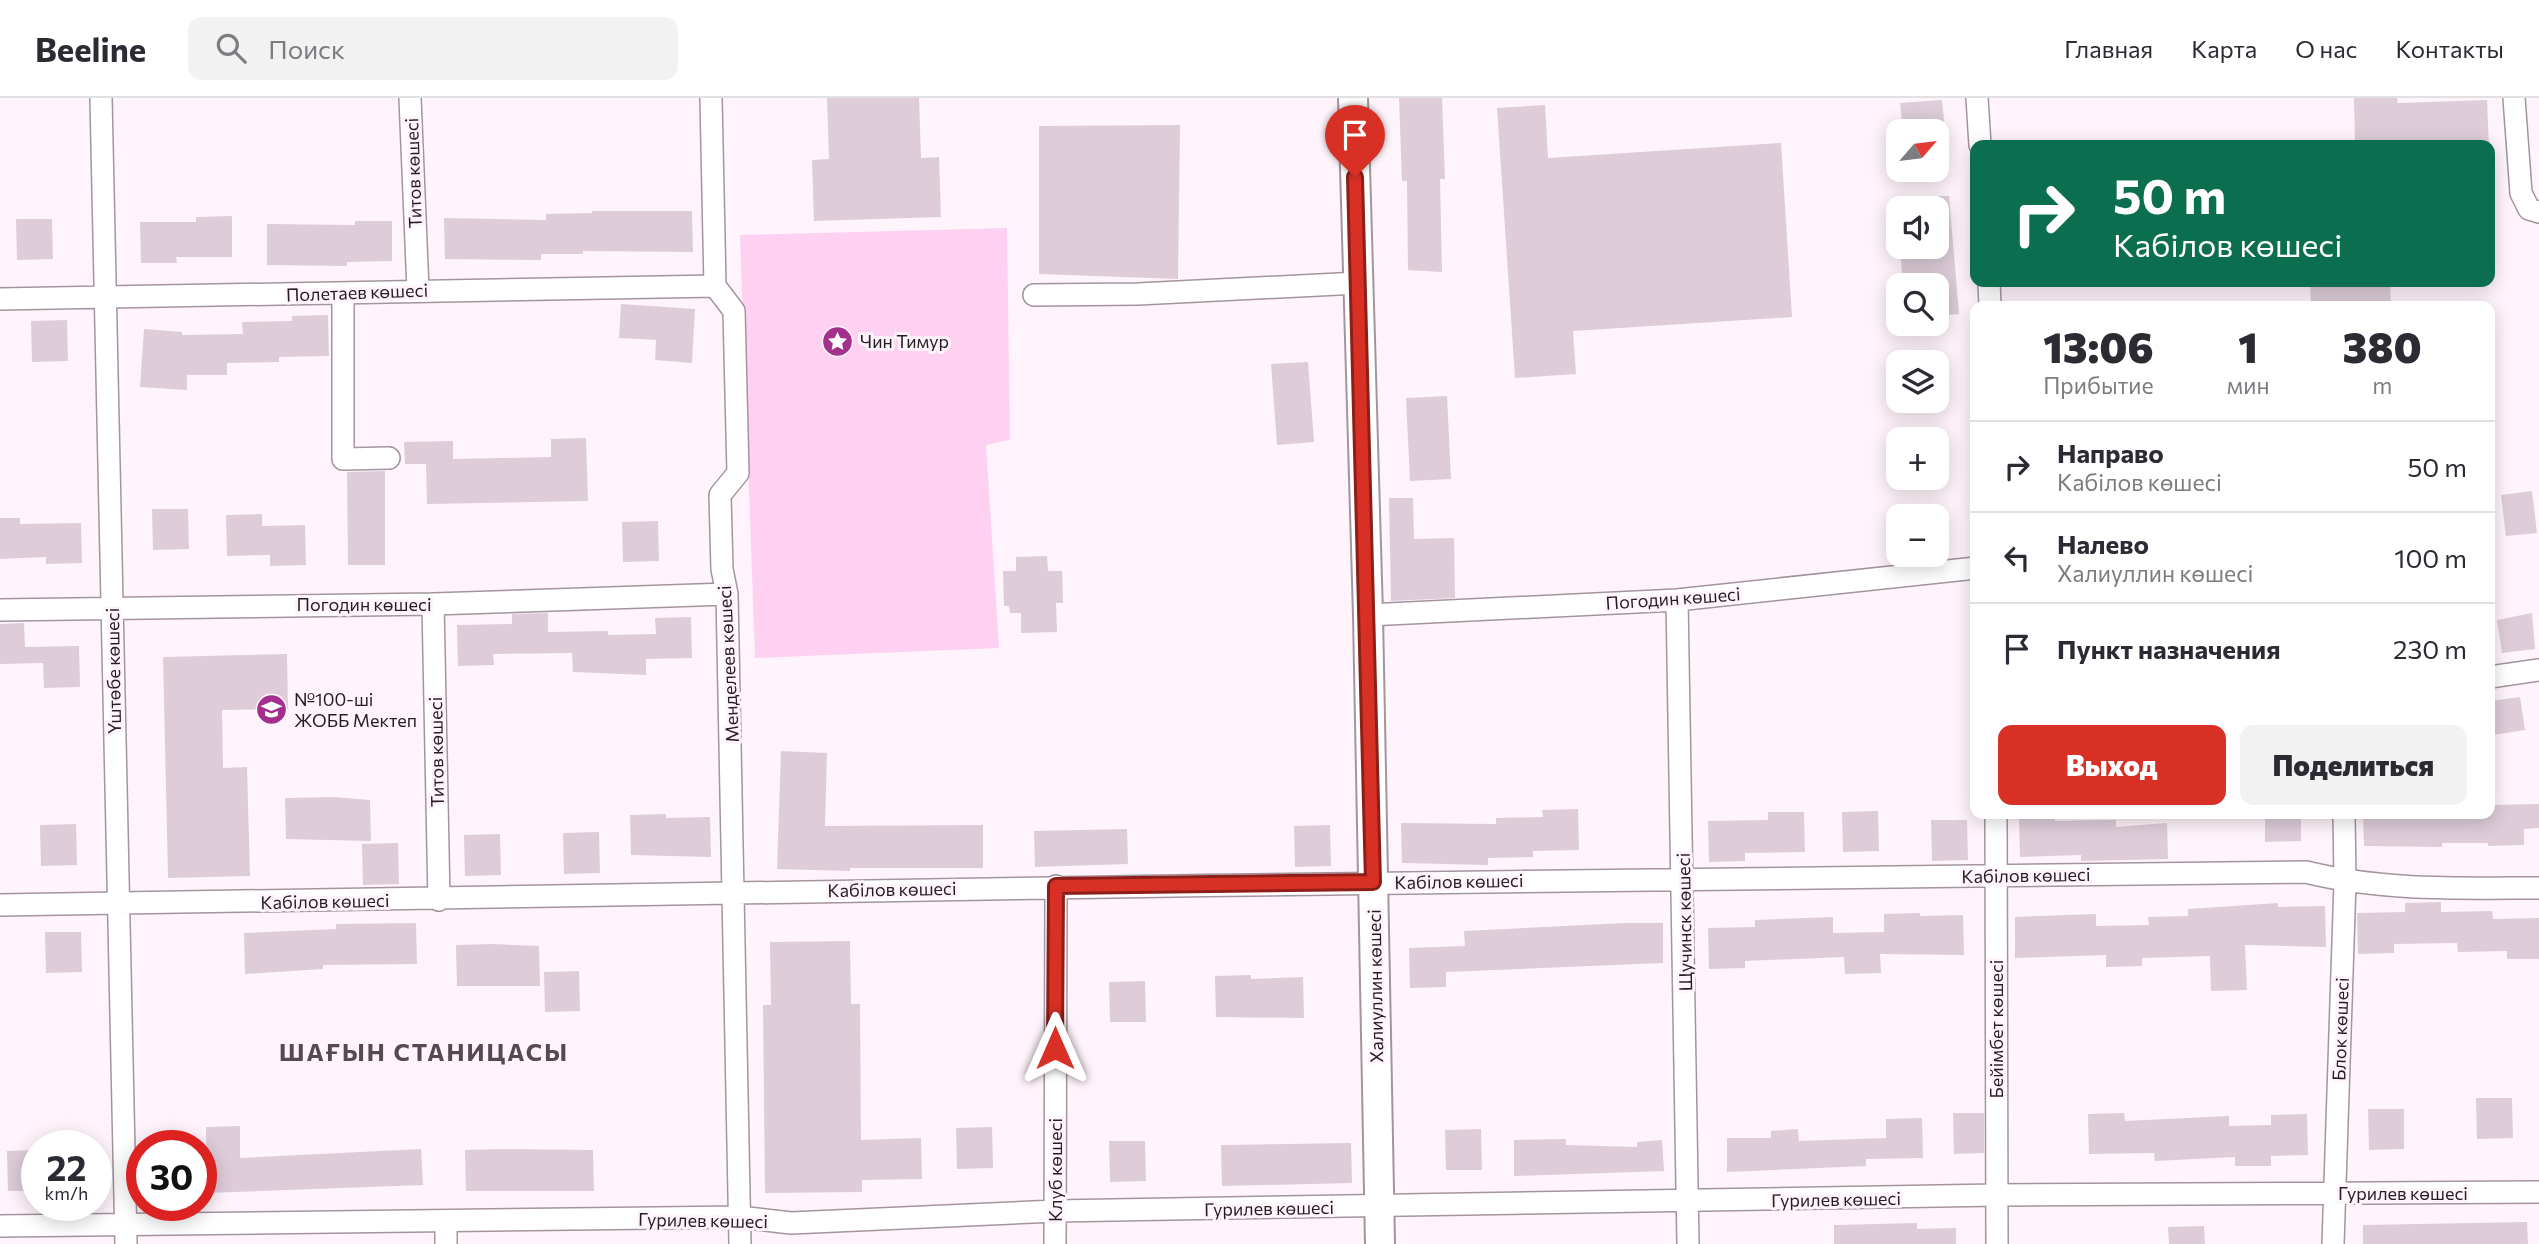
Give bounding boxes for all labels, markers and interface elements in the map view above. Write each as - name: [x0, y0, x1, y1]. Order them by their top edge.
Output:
- search box: [188, 17, 678, 80]
- text: Beeline: [35, 28, 146, 69]
- icon: search: [212, 29, 250, 67]
- text: Поиск: [268, 33, 345, 64]
- text: Главная: [2064, 34, 2153, 63]
- text: Карта: [2191, 34, 2257, 63]
- text: О нас: [2295, 34, 2357, 63]
- text: Контакты: [2395, 34, 2504, 63]
- pin: [1325, 105, 1385, 177]
- icon: arrive: [1336, 116, 1374, 154]
- street label: Титов көшесі: [400, 117, 426, 229]
- north arrow: [1886, 119, 1950, 182]
- map controls: [1886, 119, 1949, 567]
- text: 50 m: [2113, 164, 2226, 224]
- icon: right: [1998, 168, 2089, 259]
- button: sound: [1886, 196, 1949, 259]
- text: Кабілов көшесі: [2113, 224, 2342, 264]
- button: search: [1886, 273, 1949, 336]
- street label: Полетаев көшесі: [286, 279, 428, 305]
- text: 13:06: [2043, 320, 2154, 372]
- text: 1: [2238, 320, 2258, 372]
- text: 380: [2343, 320, 2422, 372]
- place icon: Чин Тимур: [820, 324, 854, 358]
- place label: Чин Тимур: [860, 330, 949, 352]
- button: layers: [1886, 350, 1949, 413]
- text: Прибытие: [2043, 371, 2154, 399]
- text: мин: [2227, 371, 2269, 399]
- text: m: [2372, 371, 2392, 399]
- button: +: [1886, 427, 1949, 490]
- text: Направо: [2057, 437, 2164, 468]
- icon: right: [1998, 448, 2036, 486]
- text: 50 m: [2407, 451, 2467, 482]
- text: Кабілов көшесі: [2057, 468, 2222, 496]
- button: −: [1886, 504, 1949, 567]
- text: Налево: [2057, 528, 2149, 559]
- icon: left: [1998, 539, 2036, 577]
- text: 100 m: [2394, 542, 2467, 573]
- text: Халиуллин көшесі: [2057, 559, 2253, 587]
- street label: Погодин көшесі: [1605, 582, 1741, 614]
- street label: Менделеев көшесі: [713, 585, 743, 743]
- street label: Погодин көшесі: [296, 593, 432, 615]
- street label: Үштөбе көшесі: [101, 608, 125, 734]
- icon: arrive: [1998, 630, 2036, 668]
- text: Пункт назначения: [2057, 633, 2281, 664]
- text: 230 m: [2393, 633, 2467, 664]
- place label: №100-ші ЖОББ Мектеп: [294, 688, 417, 731]
- school or university icon: №100-ші ЖОББ Мектеп: [254, 692, 288, 726]
- street label: Титов көшесі: [424, 697, 448, 807]
- button: Выход: [1998, 725, 2226, 805]
- button: Поделиться: [2240, 725, 2467, 805]
- street label: Щучинск көшесі: [1672, 853, 1696, 991]
- street label: Кабілов көшесі: [1961, 863, 2091, 887]
- street label: Кабілов көшесі: [1394, 869, 1524, 893]
- street label: Кабілов көшесі: [827, 877, 957, 901]
- street label: Кабілов көшесі: [260, 889, 390, 913]
- street label: Халиуллин көшесі: [1363, 909, 1387, 1063]
- street label: Бейімбет көшесі: [1985, 960, 2007, 1098]
- street label: Блок көшесі: [2327, 977, 2353, 1081]
- position arrow: [1018, 1011, 1092, 1085]
- district label: ШАҒЫН СТАНИЦАСЫ: [279, 1037, 569, 1066]
- street label: Клуб көшесі: [1044, 1118, 1066, 1222]
- speed limit sign: 30: [126, 1130, 217, 1221]
- text: 22: [47, 1145, 86, 1188]
- text: km/h: [45, 1182, 88, 1204]
- street label: Гурилев көшесі: [2338, 1182, 2468, 1204]
- street label: Гурилев көшесі: [1771, 1187, 1901, 1211]
- street label: Гурилев көшесі: [1204, 1196, 1334, 1220]
- street label: Гурилев көшесі: [638, 1208, 768, 1232]

